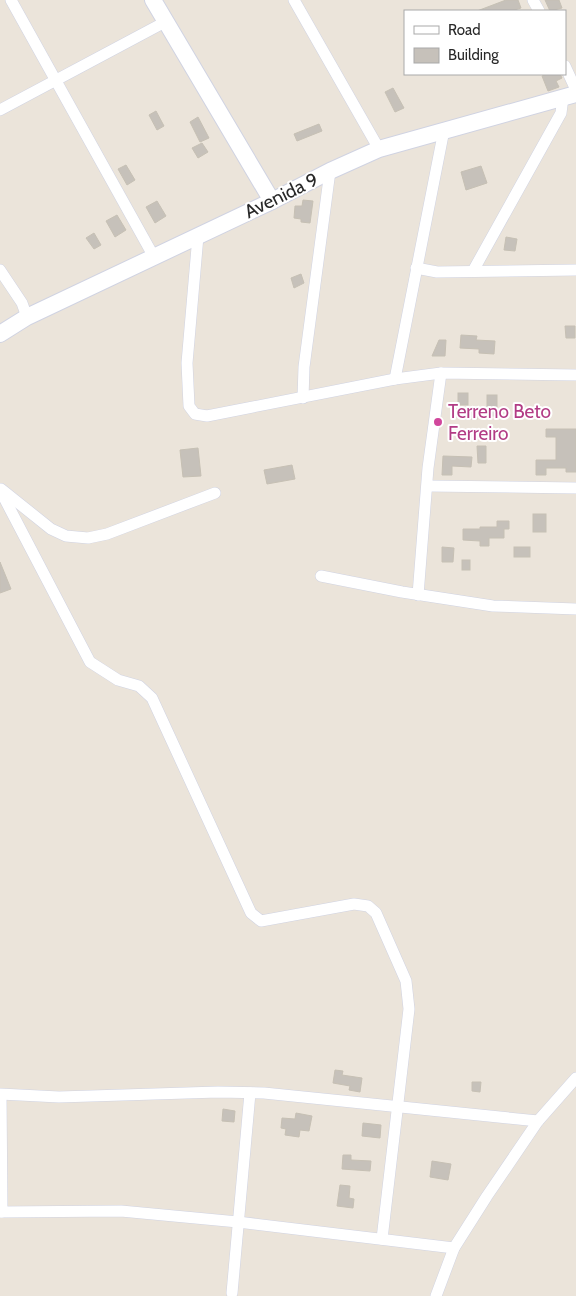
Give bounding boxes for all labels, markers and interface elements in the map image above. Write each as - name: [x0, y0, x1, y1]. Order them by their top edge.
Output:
- legend: [404, 10, 566, 75]
- text: Road: [448, 21, 481, 39]
- text: Building: [448, 46, 499, 64]
- street label: Avenida 9: [241, 168, 322, 223]
- place label: Terreno Beto Ferreiro: [448, 400, 551, 445]
- marker: Terreno Beto Ferreiro: [432, 416, 444, 428]

